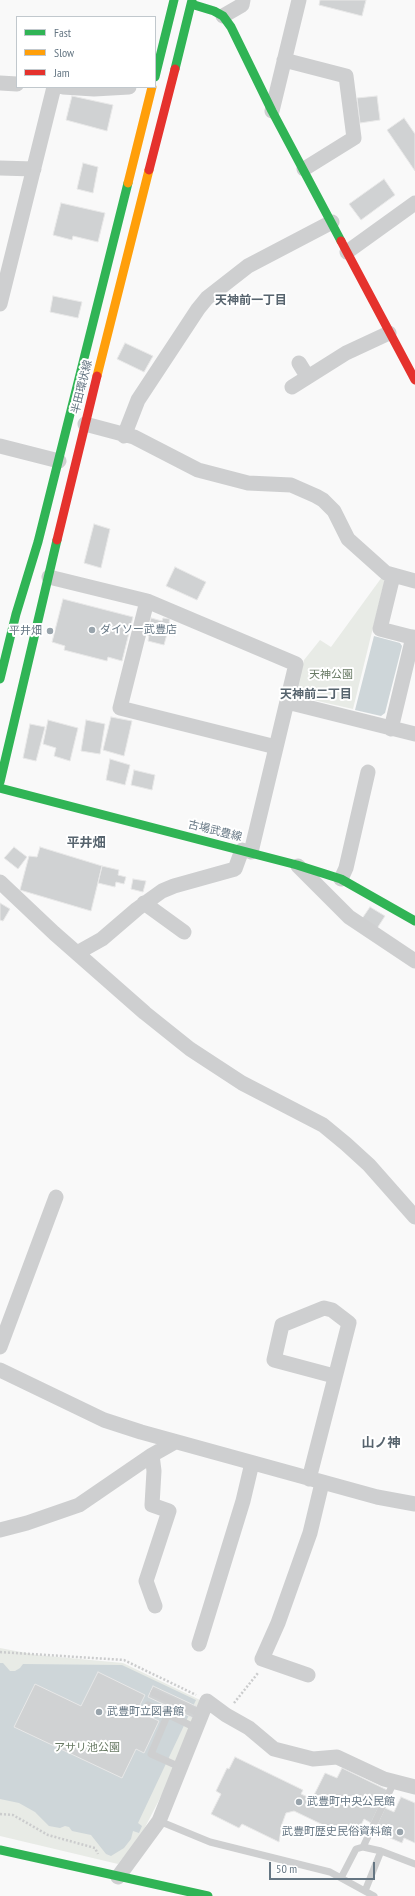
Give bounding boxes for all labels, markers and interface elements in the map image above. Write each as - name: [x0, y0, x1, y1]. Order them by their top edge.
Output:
- legend: [16, 16, 156, 88]
- text: Fast: [54, 25, 71, 40]
- text: Slow: [54, 45, 74, 60]
- text: Jam: [54, 65, 70, 80]
- district label: 天神前一丁目: [215, 294, 287, 308]
- street label: 半田環状線: [69, 359, 95, 415]
- place label: ダイソー武豊店: [100, 623, 177, 637]
- place label: 平井畑: [9, 624, 42, 638]
- marker: ダイソー武豊店: [87, 625, 97, 635]
- marker: 平井畑: [45, 626, 55, 636]
- park label: 天神公園: [309, 668, 353, 682]
- district label: 天神前二丁目: [280, 688, 352, 702]
- street label: 古場武豊線: [187, 818, 243, 844]
- district label: 平井畑: [67, 835, 105, 851]
- district label: 山ノ神: [362, 1435, 400, 1451]
- place label: 武豊町立図書館: [107, 1705, 184, 1719]
- marker: 武豊町立図書館: [94, 1707, 104, 1717]
- park label: アサリ池公園: [54, 1741, 120, 1755]
- place label: 武豊町中央公民館: [307, 1795, 395, 1809]
- marker: 武豊町中央公民館: [294, 1797, 304, 1807]
- place label: 武豊町歴史民俗資料館: [282, 1825, 392, 1839]
- marker: 武豊町歴史民俗資料館: [395, 1827, 405, 1837]
- scale bar: [271, 1854, 377, 1880]
- text: 50 m: [276, 1861, 297, 1876]

